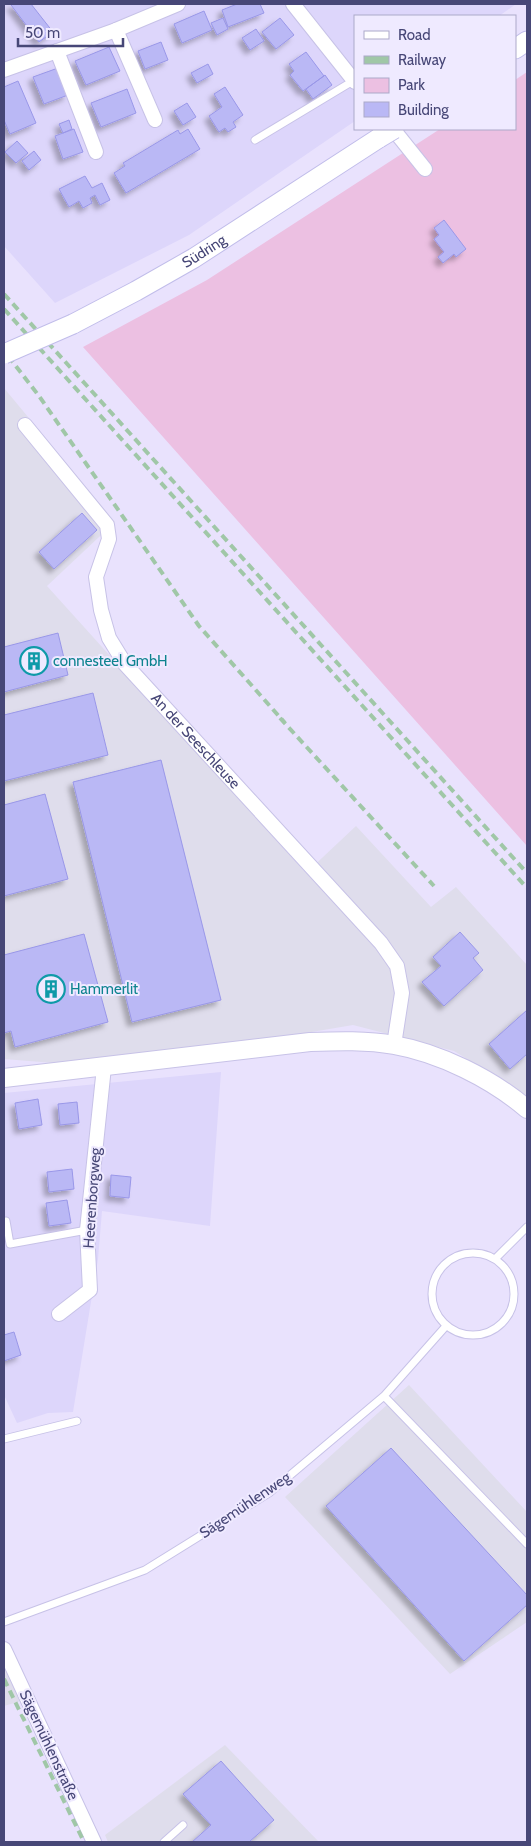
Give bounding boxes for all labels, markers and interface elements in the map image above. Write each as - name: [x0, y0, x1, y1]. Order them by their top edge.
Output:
- scale bar: [18, 15, 122, 47]
- legend: [354, 15, 516, 130]
- text: 50 m: [25, 24, 60, 42]
- text: Road: [398, 26, 431, 44]
- text: Railway: [398, 51, 447, 69]
- text: Park: [398, 76, 425, 94]
- text: Building: [398, 101, 449, 119]
- street label: Südring: [179, 230, 230, 272]
- building icon: connesteel GmbH: [19, 646, 49, 676]
- place label: connesteel GmbH: [53, 652, 168, 670]
- street label: An der Seeschleuse: [147, 689, 244, 793]
- building icon: Hammerlit: [36, 974, 66, 1004]
- place label: Hammerlit: [70, 980, 138, 998]
- street label: Heerenborgweg: [79, 1146, 105, 1249]
- street label: Sägemühlenweg: [196, 1468, 294, 1542]
- street label: Sägemühlenstraße: [16, 1687, 82, 1803]

